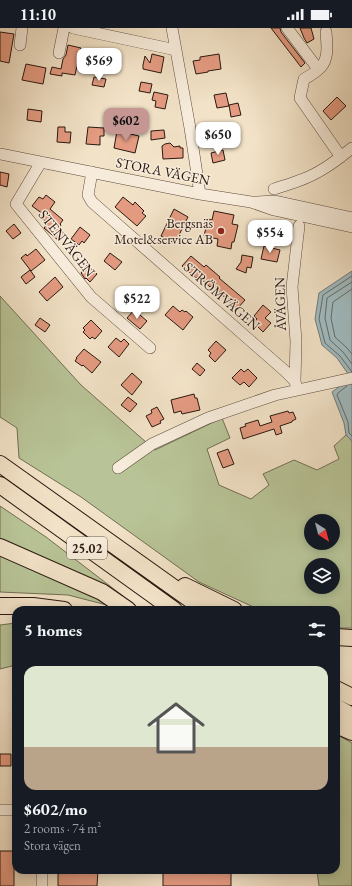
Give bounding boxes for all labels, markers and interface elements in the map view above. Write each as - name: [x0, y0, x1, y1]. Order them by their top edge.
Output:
- text: 11:10: [20, 5, 56, 24]
- pin: $569: [75, 48, 123, 82]
- text: $569: [86, 52, 112, 69]
- pin: $602: [102, 108, 150, 142]
- text: $602: [113, 112, 139, 129]
- pin: $650: [194, 122, 242, 156]
- text: $650: [205, 126, 231, 143]
- street label: STORA VÄGEN: [114, 153, 212, 189]
- street label: STENVÄGEN: [35, 206, 99, 280]
- place label: Bergsnäs Motel&service AB: [114, 214, 213, 248]
- pin: $554: [246, 220, 294, 254]
- text: $554: [257, 224, 283, 241]
- marker: Bergsnäs Motel&service AB: [216, 226, 226, 236]
- street label: STRÖMVÄGEN: [180, 258, 264, 334]
- street label: ÅVÄGEN: [270, 277, 290, 332]
- pin: $522: [113, 286, 161, 320]
- text: $522: [124, 290, 150, 307]
- north arrow: [304, 514, 340, 550]
- map controls: [304, 514, 340, 594]
- road number: 25.02: [67, 537, 107, 559]
- button: layers: [304, 558, 340, 594]
- text: 5 homes: [24, 619, 82, 641]
- icon: filters: [306, 619, 328, 641]
- icon: home: [140, 692, 212, 764]
- text: $602/mo: [24, 798, 87, 820]
- text: 2 rooms · 74 m²: [24, 820, 101, 837]
- text: Stora vägen: [24, 837, 81, 854]

